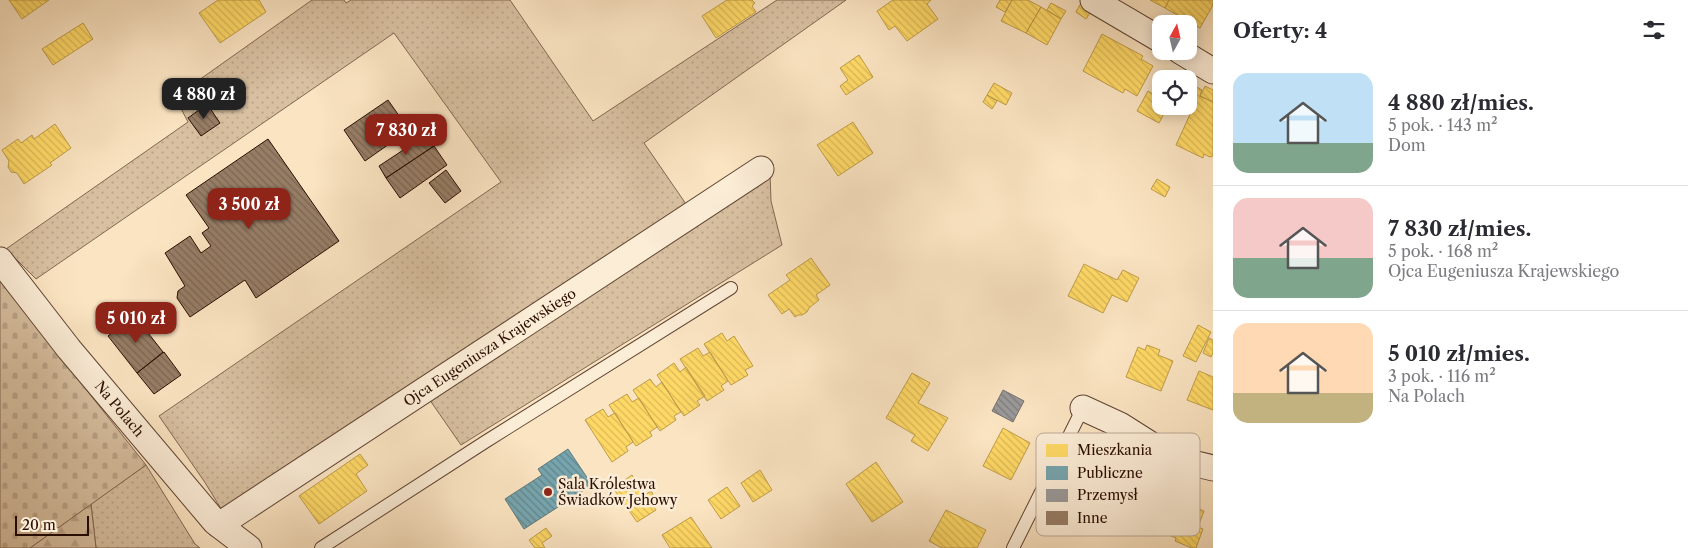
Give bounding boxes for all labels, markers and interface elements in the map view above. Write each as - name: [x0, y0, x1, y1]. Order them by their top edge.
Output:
- north arrow: [1152, 15, 1198, 60]
- map controls: [1152, 15, 1197, 115]
- icon: filters: [1640, 16, 1668, 44]
- text: Oferty: 4: [1233, 18, 1327, 43]
- button: locate: [1152, 70, 1197, 115]
- pin: 4 880 zł: [152, 78, 256, 120]
- text: 4 880 zł: [173, 84, 235, 104]
- text: 4 880 zł/mies.: [1388, 90, 1534, 115]
- icon: home: [1273, 93, 1333, 153]
- pin: 7 830 zł: [354, 114, 458, 156]
- text: 5 pok. · 143 m²: [1388, 115, 1498, 135]
- text: 7 830 zł: [376, 120, 436, 140]
- text: Dom: [1388, 135, 1426, 155]
- pin: 3 500 zł: [197, 188, 301, 230]
- text: 3 500 zł: [218, 194, 280, 214]
- text: 7 830 zł/mies.: [1388, 216, 1531, 241]
- icon: home: [1273, 218, 1333, 278]
- text: 5 pok. · 168 m²: [1388, 241, 1498, 261]
- text: Ojca Eugeniusza Krajewskiego: [1388, 261, 1619, 281]
- street label: Ojca Eugeniusza Krajewskiego: [400, 284, 579, 410]
- pin: 5 010 zł: [84, 302, 188, 344]
- text: 5 010 zł: [106, 308, 166, 328]
- text: 5 010 zł/mies.: [1388, 341, 1530, 366]
- icon: home: [1273, 343, 1333, 403]
- text: 3 pok. · 116 m²: [1388, 366, 1496, 386]
- street label: Na Polach: [91, 377, 148, 441]
- text: Na Polach: [1388, 386, 1465, 406]
- legend: [1036, 433, 1200, 536]
- text: Mieszkania: [1077, 441, 1153, 459]
- text: Publiczne: [1077, 464, 1143, 482]
- place label: Sala Królestwa Świadków Jehowy: [558, 475, 678, 509]
- marker: Sala Królestwa Świadków Jehowy: [542, 486, 554, 498]
- text: Przemysł: [1077, 486, 1139, 504]
- text: Inne: [1077, 509, 1108, 527]
- scale bar: [15, 513, 89, 536]
- text: 20 m: [22, 516, 56, 534]

